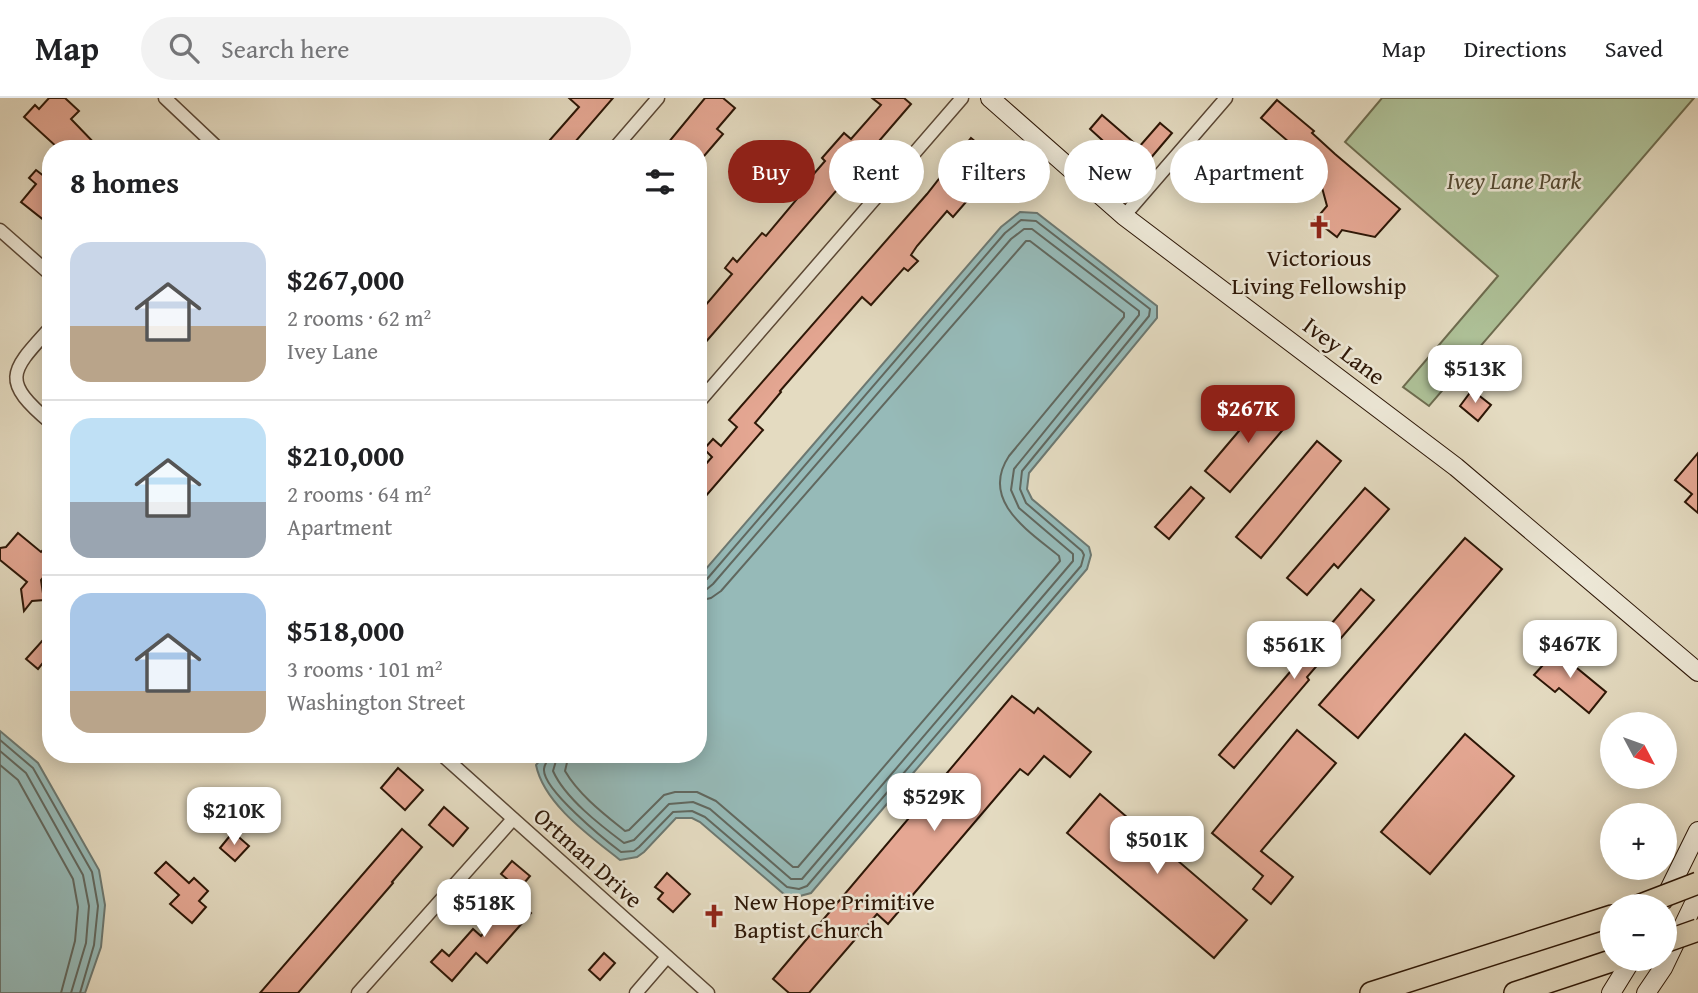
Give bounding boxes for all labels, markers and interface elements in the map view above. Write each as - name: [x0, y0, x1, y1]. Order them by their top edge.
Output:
- search box: [141, 17, 631, 80]
- text: Map: [35, 24, 99, 72]
- icon: search: [165, 29, 203, 67]
- text: Search here: [221, 29, 349, 68]
- text: Map: [1382, 31, 1426, 66]
- text: Directions: [1464, 31, 1567, 66]
- text: Saved: [1605, 31, 1663, 66]
- chip: Buy: [728, 140, 815, 203]
- chip: Rent: [829, 140, 924, 203]
- chip: Filters: [938, 140, 1050, 203]
- chip: New: [1064, 140, 1156, 203]
- chip: Apartment: [1170, 140, 1328, 203]
- text: 8 homes: [70, 160, 179, 204]
- icon: filters: [641, 163, 679, 201]
- park label: Ivey Lane Park: [1447, 163, 1581, 198]
- church icon: Victorious Living Fellowship: [1305, 213, 1333, 241]
- place label: Victorious Living Fellowship: [1232, 240, 1407, 303]
- text: $267,000: [287, 257, 404, 301]
- icon: home: [126, 270, 210, 354]
- text: 2 rooms · 62 m²: [287, 301, 431, 334]
- street label: Ivey Lane: [1296, 308, 1393, 393]
- text: Ivey Lane: [287, 334, 378, 367]
- pin: $513K: [1426, 345, 1524, 405]
- text: $513K: [1444, 351, 1506, 384]
- pin: $267K: [1199, 386, 1297, 445]
- text: $267K: [1217, 391, 1279, 424]
- text: $210,000: [287, 433, 404, 477]
- icon: home: [126, 446, 210, 530]
- text: 2 rooms · 64 m²: [287, 477, 431, 510]
- text: Apartment: [287, 510, 392, 543]
- text: $518,000: [287, 608, 404, 652]
- pin: $467K: [1521, 620, 1619, 680]
- icon: home: [126, 621, 210, 705]
- pin: $561K: [1245, 622, 1343, 681]
- text: $467K: [1539, 626, 1601, 659]
- text: $561K: [1263, 627, 1325, 660]
- text: 3 rooms · 101 m²: [287, 652, 442, 685]
- text: Washington Street: [287, 685, 465, 718]
- north arrow: [1600, 712, 1676, 789]
- map controls: [1600, 712, 1677, 971]
- pin: $529K: [885, 774, 983, 833]
- text: $529K: [903, 779, 965, 812]
- pin: $210K: [185, 788, 283, 847]
- text: $210K: [203, 793, 265, 826]
- street label: Ortman Drive: [526, 799, 651, 916]
- button: +: [1600, 803, 1677, 880]
- pin: $501K: [1108, 816, 1206, 876]
- text: $501K: [1126, 822, 1188, 855]
- pin: $518K: [435, 880, 533, 939]
- place label: New Hope Primitive Baptist Church: [734, 884, 935, 947]
- text: $518K: [453, 885, 515, 918]
- button: −: [1600, 894, 1677, 971]
- church icon: New Hope Primitive Baptist Church: [700, 902, 728, 930]

